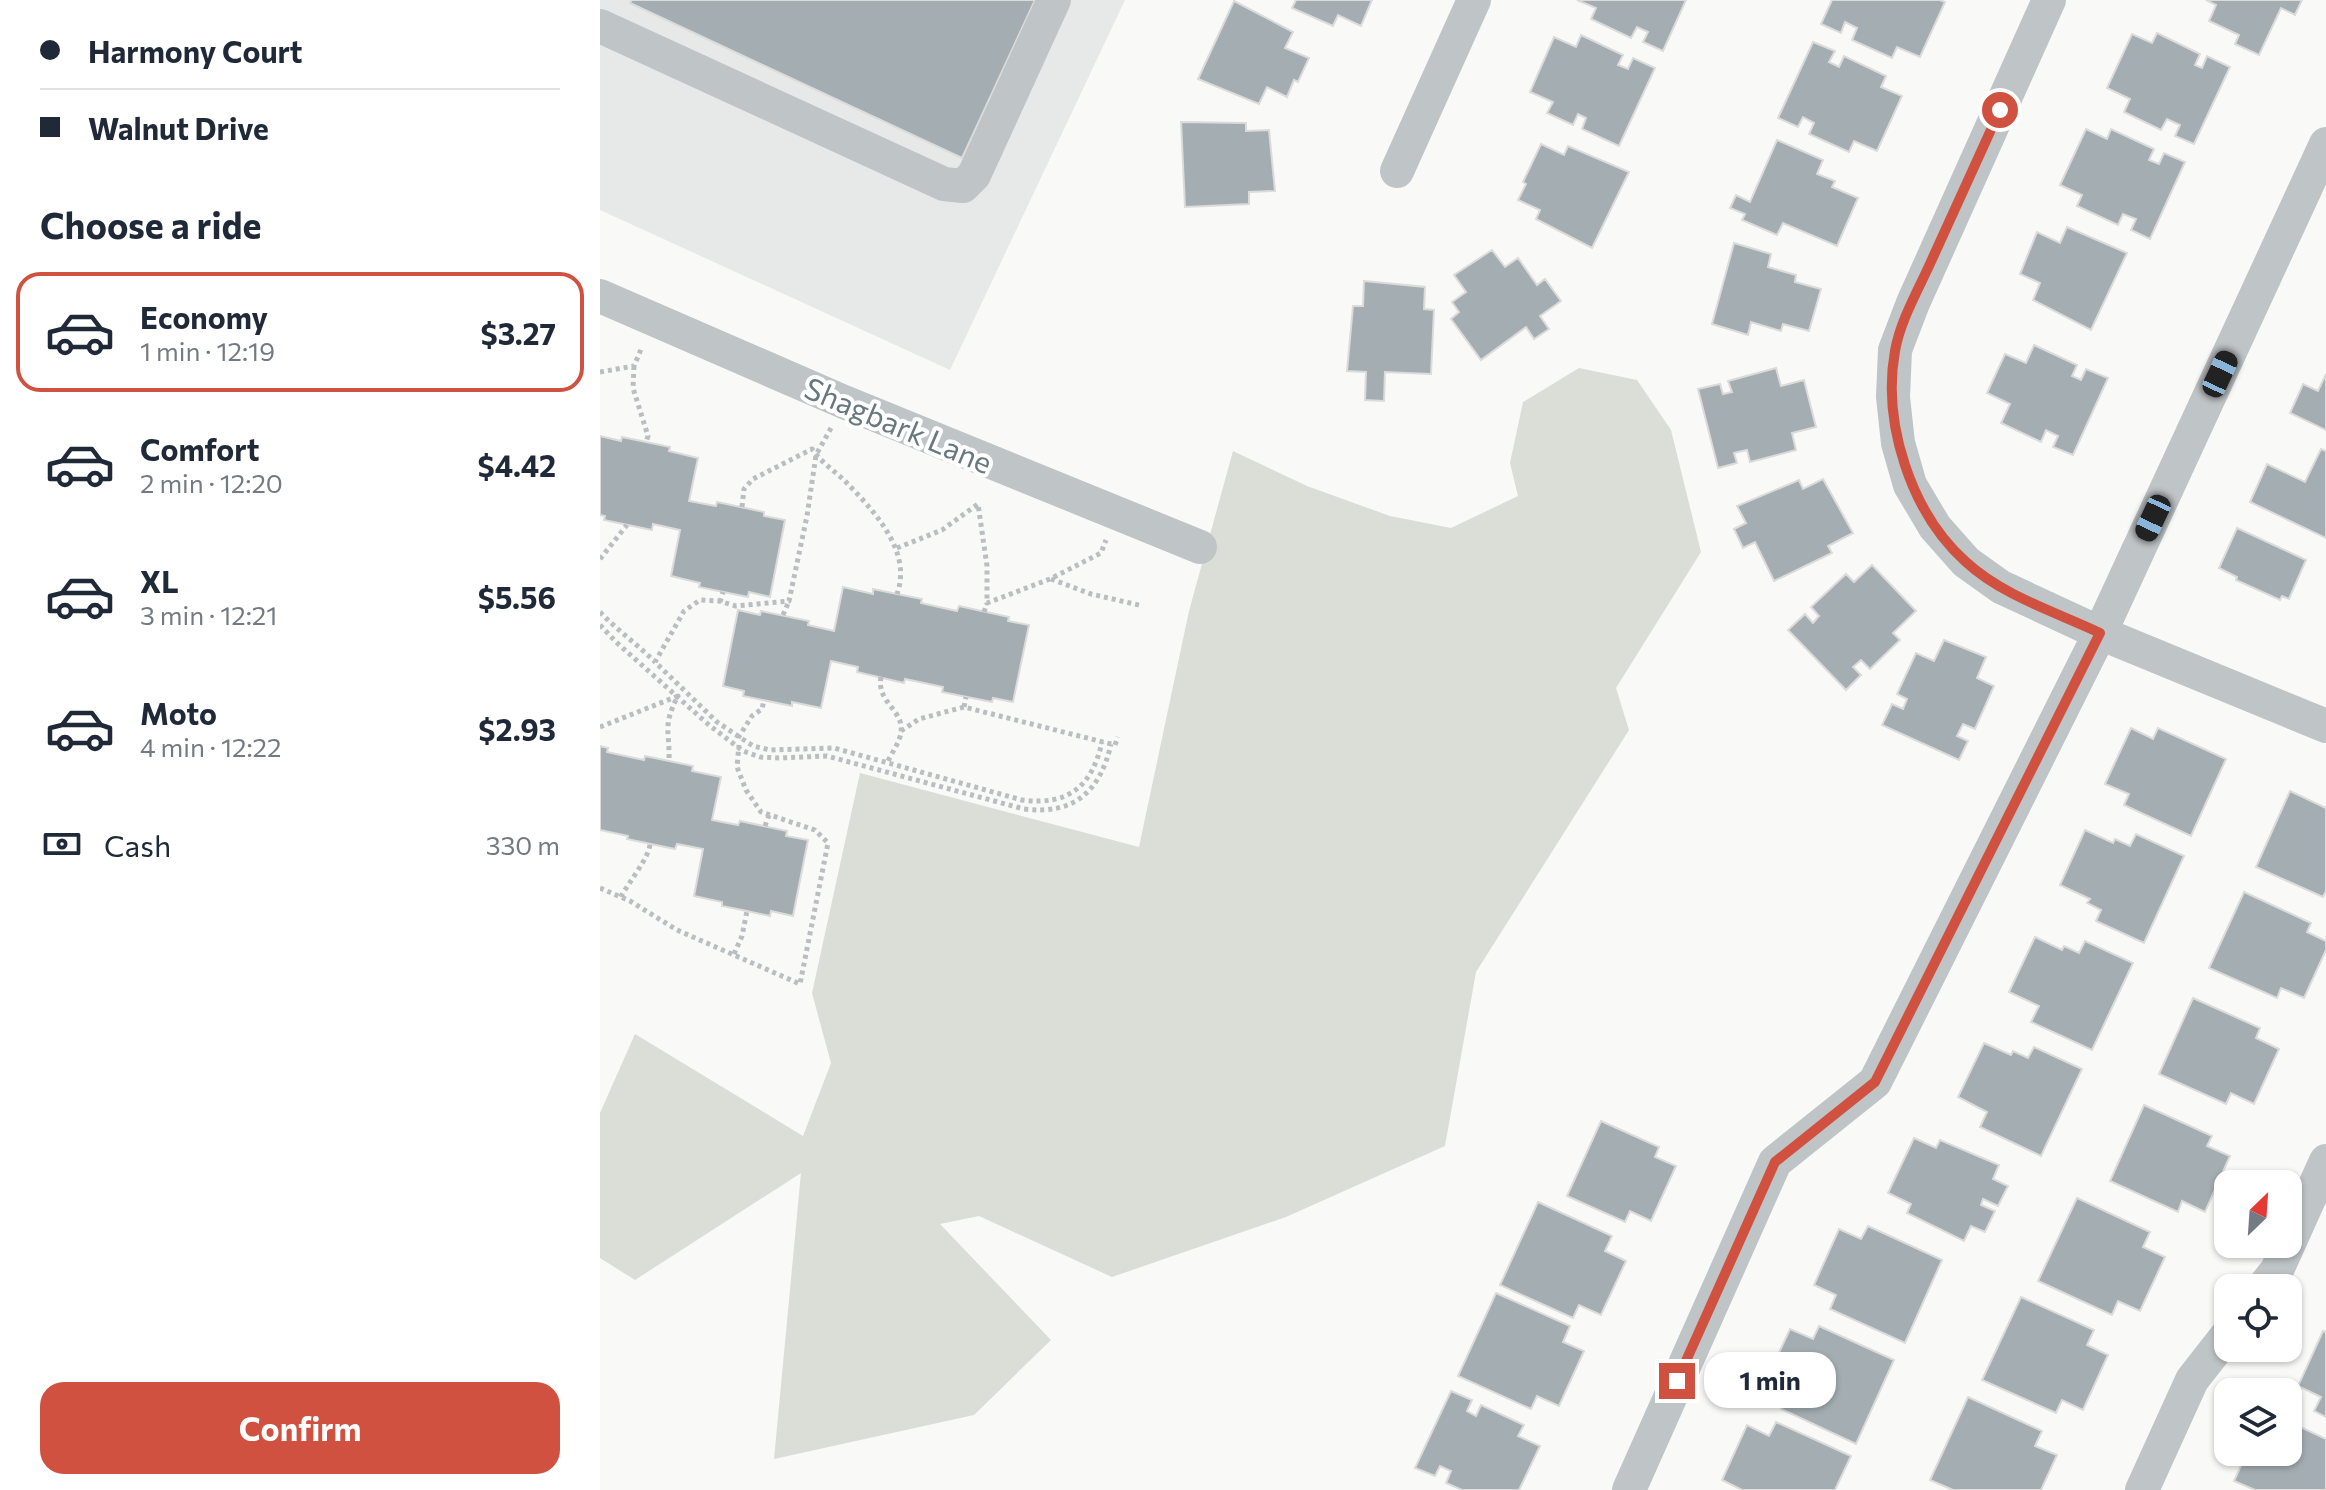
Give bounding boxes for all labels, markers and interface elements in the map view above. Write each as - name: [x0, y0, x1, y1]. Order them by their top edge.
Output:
- text: Harmony Court: [88, 32, 303, 69]
- route start: [1982, 92, 2018, 128]
- text: Walnut Drive: [88, 109, 269, 146]
- text: Choose a ride: [40, 202, 261, 246]
- icon: car: [44, 296, 116, 368]
- text: Economy: [140, 298, 268, 335]
- text: $3.27: [480, 314, 556, 351]
- text: 1 min · 12:19: [140, 335, 275, 366]
- car: [2199, 347, 2241, 401]
- street label: Shagbark Lane: [800, 368, 998, 480]
- icon: car: [44, 428, 116, 500]
- text: Comfort: [140, 430, 259, 467]
- text: $4.42: [478, 446, 556, 483]
- text: 2 min · 12:20: [140, 467, 283, 498]
- car: [2132, 491, 2174, 545]
- icon: car: [44, 560, 116, 632]
- text: XL: [140, 562, 179, 599]
- text: $5.56: [478, 578, 556, 615]
- text: 3 min · 12:21: [140, 599, 277, 630]
- icon: car: [44, 692, 116, 764]
- text: Moto: [140, 694, 217, 731]
- text: $2.93: [478, 710, 556, 747]
- text: 4 min · 12:22: [140, 731, 281, 762]
- icon: cash: [40, 822, 84, 866]
- text: Cash: [104, 826, 171, 863]
- text: 330 m: [486, 829, 560, 860]
- north arrow: [2214, 1170, 2302, 1258]
- map controls: [2214, 1170, 2302, 1466]
- button: locate: [2214, 1274, 2302, 1362]
- callout: 1 min: [1705, 1353, 1837, 1409]
- route end: [1659, 1363, 1695, 1399]
- text: 1 min: [1739, 1364, 1801, 1395]
- button: layers: [2214, 1378, 2302, 1466]
- button: Confirm: [40, 1382, 560, 1474]

